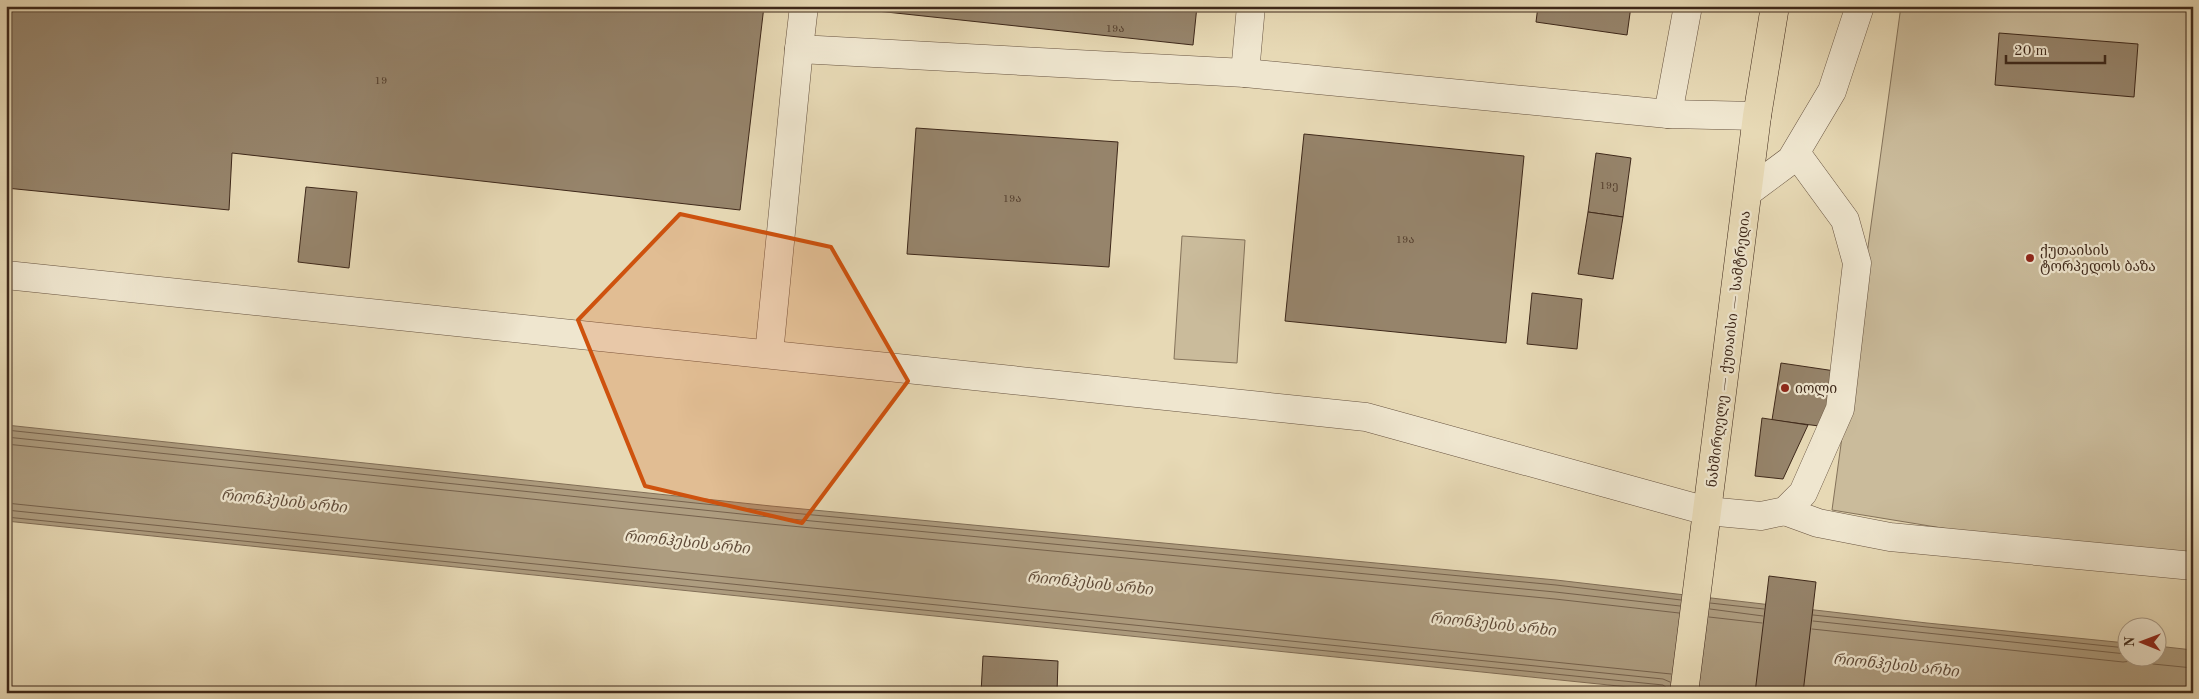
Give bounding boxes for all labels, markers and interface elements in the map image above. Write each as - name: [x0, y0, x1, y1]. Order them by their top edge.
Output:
- house number: 19ა: [1106, 24, 1124, 35]
- scale bar: [2006, 32, 2105, 64]
- text: 20 m: [2014, 44, 2048, 59]
- house number: 19: [375, 76, 387, 87]
- house number: 19ე: [1599, 181, 1619, 192]
- house number: 19ა: [1003, 194, 1021, 205]
- street label: ნახშირღელე — ქუთაისი — სამტრედია: [1704, 210, 1754, 489]
- house number: 19ა: [1396, 235, 1414, 246]
- place label: ქუთაისის ტორპედოს ბაზა: [2040, 244, 2156, 275]
- marker: ქუთაისის ტორპედოს ბაზა: [2024, 252, 2036, 264]
- marker: იოლი: [1779, 382, 1791, 394]
- place label: იოლი: [1795, 382, 1837, 397]
- water label: რიონჰესის არხი: [220, 487, 349, 517]
- water label: რიონჰესის არხი: [623, 528, 752, 558]
- water label: რიონჰესის არხი: [1026, 569, 1155, 599]
- water label: რიონჰესის არხი: [1429, 610, 1558, 640]
- north arrow: [2116, 616, 2166, 666]
- text: N: [2123, 636, 2137, 647]
- water label: რიონჰესის არხი: [1832, 651, 1961, 681]

